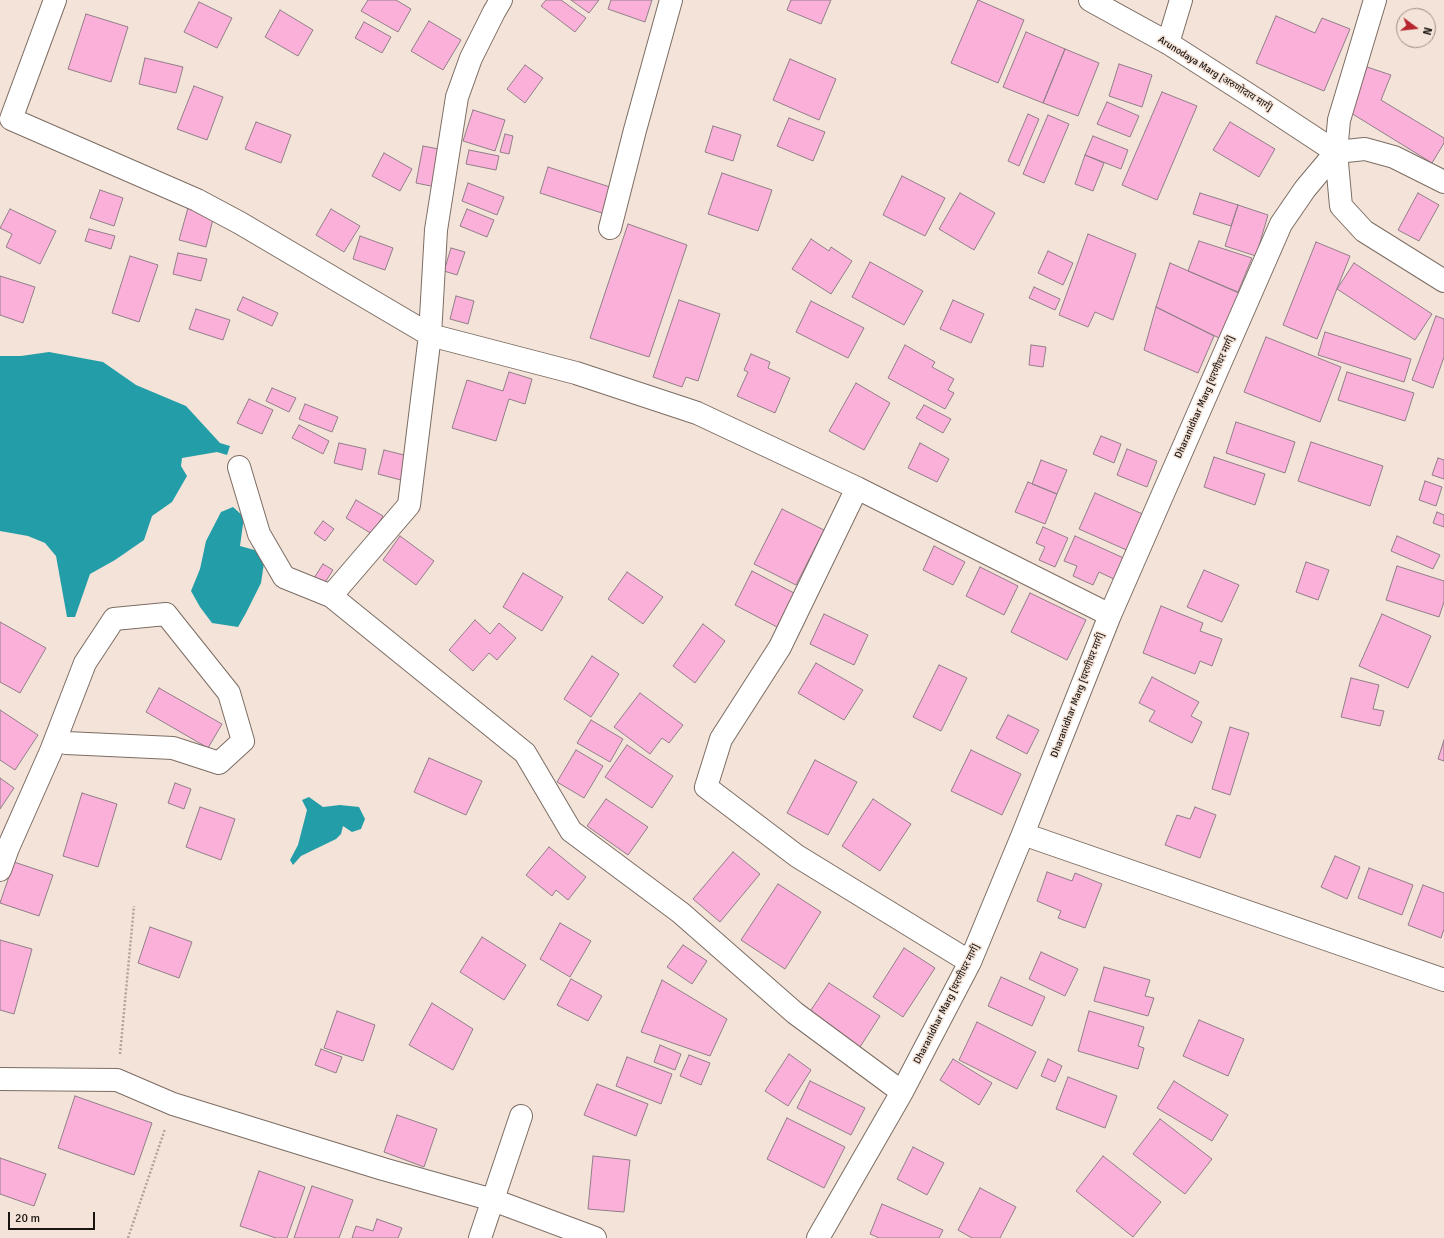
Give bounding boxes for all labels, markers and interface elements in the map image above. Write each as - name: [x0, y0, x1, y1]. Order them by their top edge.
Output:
- north arrow: [1396, 8, 1436, 48]
- text: N: [1420, 26, 1434, 36]
- street label: Arunodaya Marg [अरुणोदा‍य मार्ग]: [1156, 34, 1274, 114]
- street label: Dharanidhar Marg [धरणीधर मार्ग]: [1172, 334, 1238, 460]
- street label: Dharanidhar Marg [धरणीधर मार्ग]: [1049, 631, 1107, 759]
- street label: Dharanidhar Marg [धरणीधर मार्ग]: [911, 942, 983, 1066]
- scale bar: [10, 1204, 97, 1230]
- text: 20 m: [15, 1211, 40, 1226]

